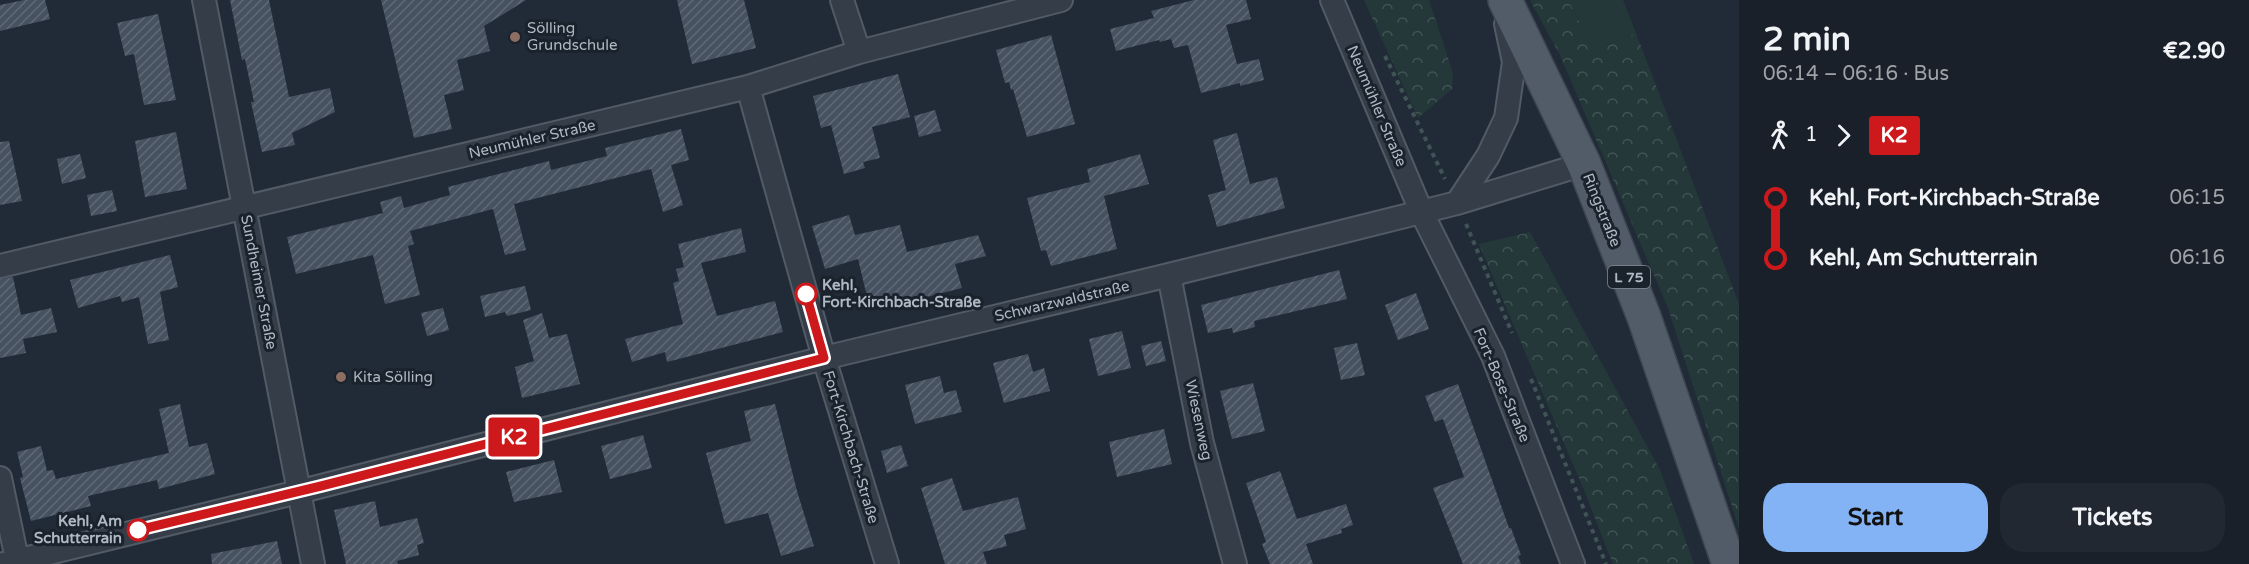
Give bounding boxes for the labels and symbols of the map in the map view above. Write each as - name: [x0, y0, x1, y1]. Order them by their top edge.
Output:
- place label: Sölling Grundschule: [527, 19, 617, 54]
- marker: Sölling Grundschule: [508, 30, 522, 44]
- street label: Neumühler Straße: [1343, 43, 1411, 169]
- street label: Neumühler Straße: [467, 116, 597, 162]
- street label: Ringstraße: [1579, 171, 1625, 249]
- street label: Sundheimer Straße: [237, 213, 281, 351]
- road number: L 75: [1608, 266, 1650, 288]
- place label: Kehl, Fort-Kirchbach-Straße: [822, 276, 981, 311]
- street label: Schwarzwaldstraße: [993, 277, 1131, 325]
- marker: Kehl, Fort-Kirchbach-Straße: [795, 283, 817, 305]
- street label: Fort-Bose-Straße: [1470, 325, 1534, 445]
- place label: Kita Sölling: [353, 368, 433, 386]
- street label: Fort-Kirchbach-Straße: [819, 368, 883, 526]
- marker: Kita Sölling: [334, 370, 348, 384]
- street label: Wiesenweg: [1182, 378, 1216, 462]
- line badge: K2: [487, 418, 541, 456]
- place label: Kehl, Am Schutterrain: [34, 512, 122, 547]
- marker: Kehl, Am Schutterrain: [127, 519, 149, 541]

